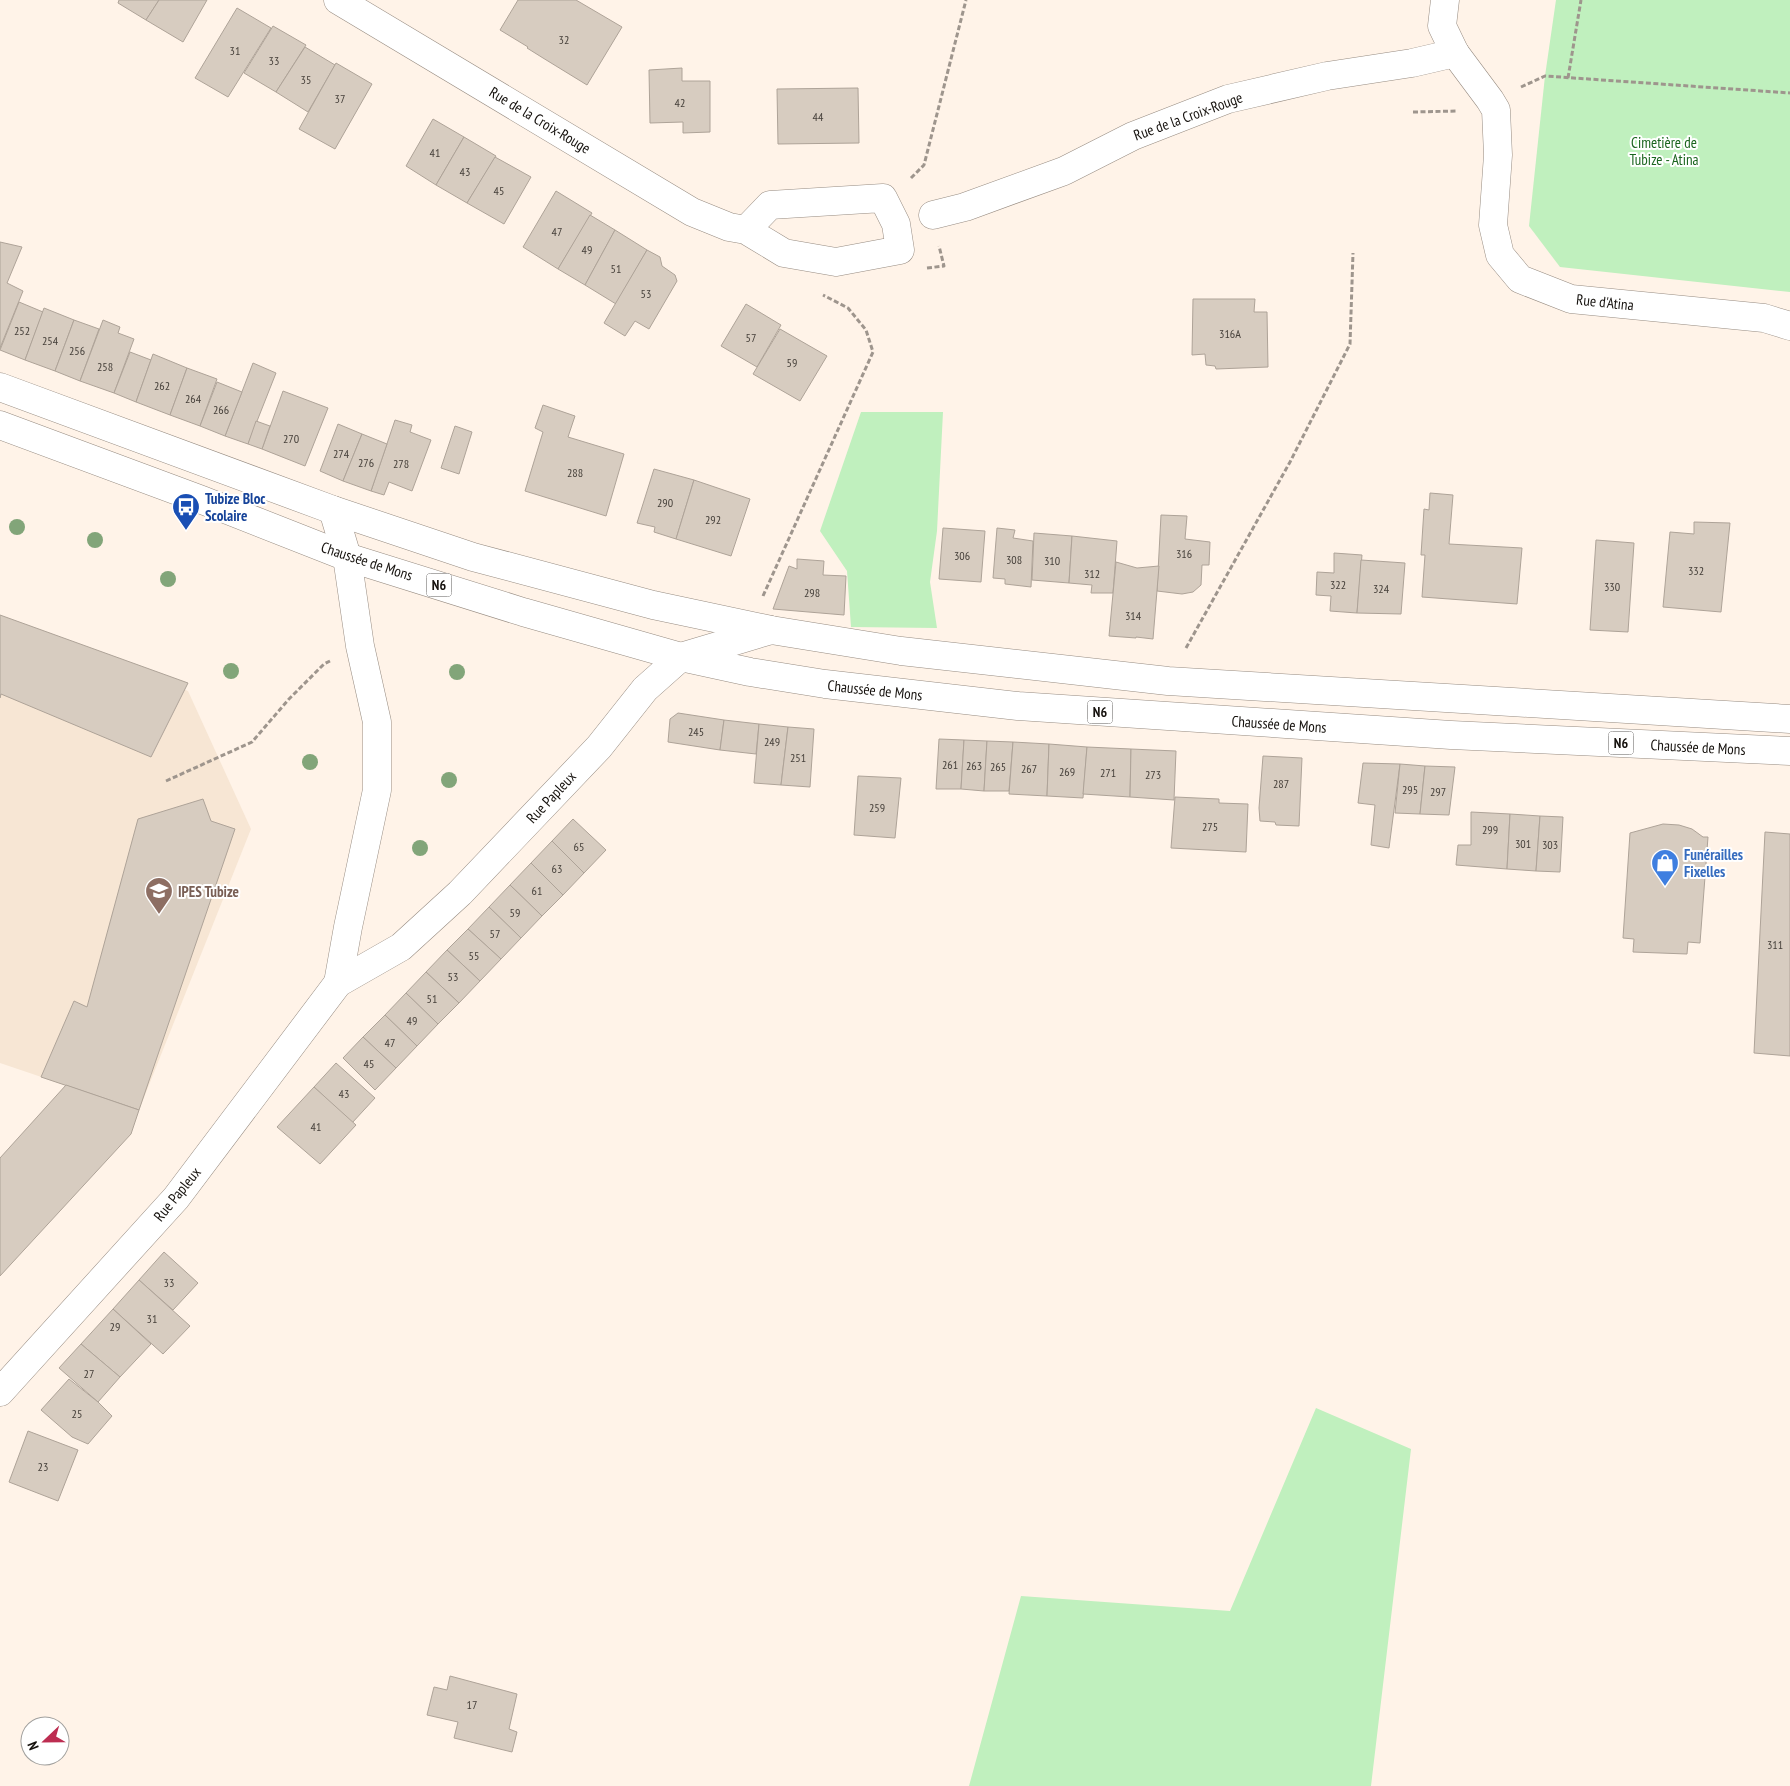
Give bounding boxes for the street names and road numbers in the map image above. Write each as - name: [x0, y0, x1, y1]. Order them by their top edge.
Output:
- street label: Rue de la Croix-Rouge: [486, 82, 594, 158]
- street label: Rue de la Croix-Rouge: [1131, 88, 1245, 144]
- street label: Rue d'Atina: [1575, 290, 1635, 314]
- street label: Chaussée de Mons: [319, 537, 415, 585]
- road number: N6: [426, 574, 452, 596]
- street label: Chaussée de Mons: [827, 676, 923, 704]
- road number: N6: [1088, 700, 1112, 724]
- street label: Chaussée de Mons: [1231, 711, 1327, 737]
- road number: N6: [1608, 731, 1634, 754]
- street label: Chaussée de Mons: [1650, 735, 1746, 759]
- street label: Rue Papleux: [522, 767, 580, 827]
- street label: Rue Papleux: [149, 1163, 205, 1225]

